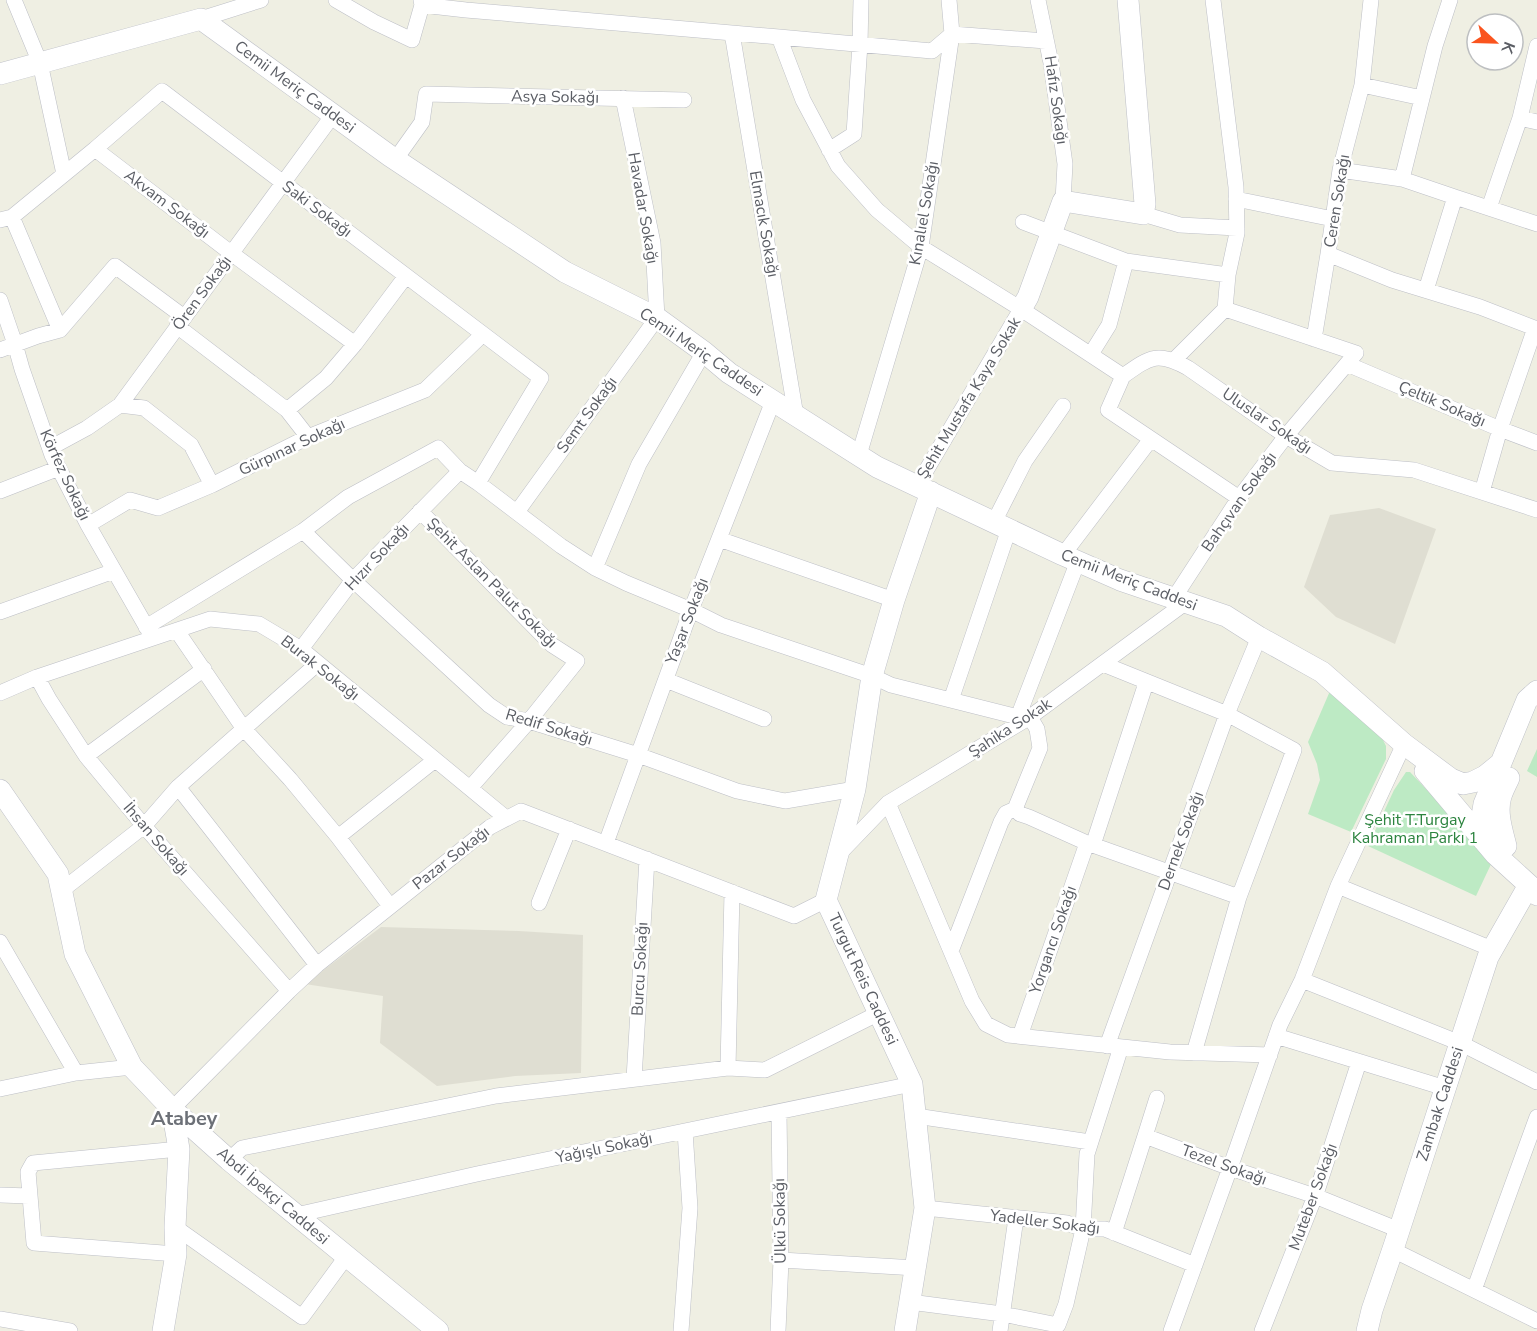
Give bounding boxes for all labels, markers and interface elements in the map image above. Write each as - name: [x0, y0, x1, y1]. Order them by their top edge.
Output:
- north arrow: [1465, 12, 1525, 72]
- street label: Cemii Meriç Caddesi: [230, 36, 360, 138]
- text: K: [1495, 38, 1520, 58]
- street label: Hafız Sokağı: [1039, 54, 1073, 146]
- street label: Asya Sokağı: [511, 85, 599, 109]
- street label: Havadar Sokağı: [622, 150, 664, 266]
- street label: Ceren Sokağı: [1319, 153, 1355, 249]
- street label: Kınalıel Sokağı: [904, 159, 944, 267]
- street label: Akvam Sokağı: [120, 165, 214, 243]
- street label: Elmacık Sokağı: [744, 169, 784, 279]
- street label: Saki Sokağı: [277, 175, 357, 243]
- street label: Ören Sokağı: [167, 251, 237, 335]
- street label: Cemii Meriç Caddesi: [635, 302, 767, 402]
- street label: Şehit Mustafa Kaya Sokak: [912, 312, 1027, 483]
- street label: Semt Sokağı: [552, 372, 622, 458]
- street label: Çeltik Sokağı: [1395, 376, 1489, 432]
- street label: Uluslar Sokağı: [1218, 383, 1316, 459]
- street label: Gürpınar Sokağı: [235, 413, 349, 481]
- street label: Körfez Sokağı: [34, 426, 96, 524]
- street label: Bahçıvan Sokağı: [1196, 448, 1282, 556]
- street label: Şehit Aslan Palut Sokağı: [422, 513, 562, 653]
- street label: Hızır Sokağı: [340, 518, 414, 596]
- street label: Cemii Meriç Caddesi: [1058, 544, 1200, 616]
- street label: Yaşar Sokağı: [660, 575, 714, 668]
- street label: Burak Sokağı: [276, 630, 364, 706]
- street label: Şahika Sokak: [964, 692, 1057, 763]
- street label: Redif Sokağı: [503, 703, 595, 751]
- street label: Dernek Sokağı: [1153, 788, 1209, 894]
- street label: İhsan Sokağı: [118, 798, 194, 880]
- park label: Şehit T.Turgay Kahraman Parkı 1: [1352, 809, 1478, 849]
- street label: Pazar Sokağı: [408, 821, 494, 895]
- street label: Yorgancı Sokağı: [1024, 883, 1082, 998]
- street label: Turgut Reis Caddesi: [823, 909, 903, 1049]
- street label: Burcu Sokağı: [627, 921, 653, 1017]
- street label: Zambak Caddesi: [1411, 1044, 1469, 1164]
- district label: Atabey: [151, 1105, 218, 1132]
- street label: Yağışlı Sokağı: [553, 1127, 654, 1169]
- street label: Tezel Sokağı: [1178, 1139, 1270, 1191]
- street label: Muteber Sokağı: [1283, 1140, 1343, 1254]
- street label: Abdi İpekçi Caddesi: [212, 1142, 334, 1250]
- street label: Ülkü Sokağı: [768, 1178, 792, 1264]
- street label: Yadeller Sokağı: [988, 1204, 1101, 1240]

